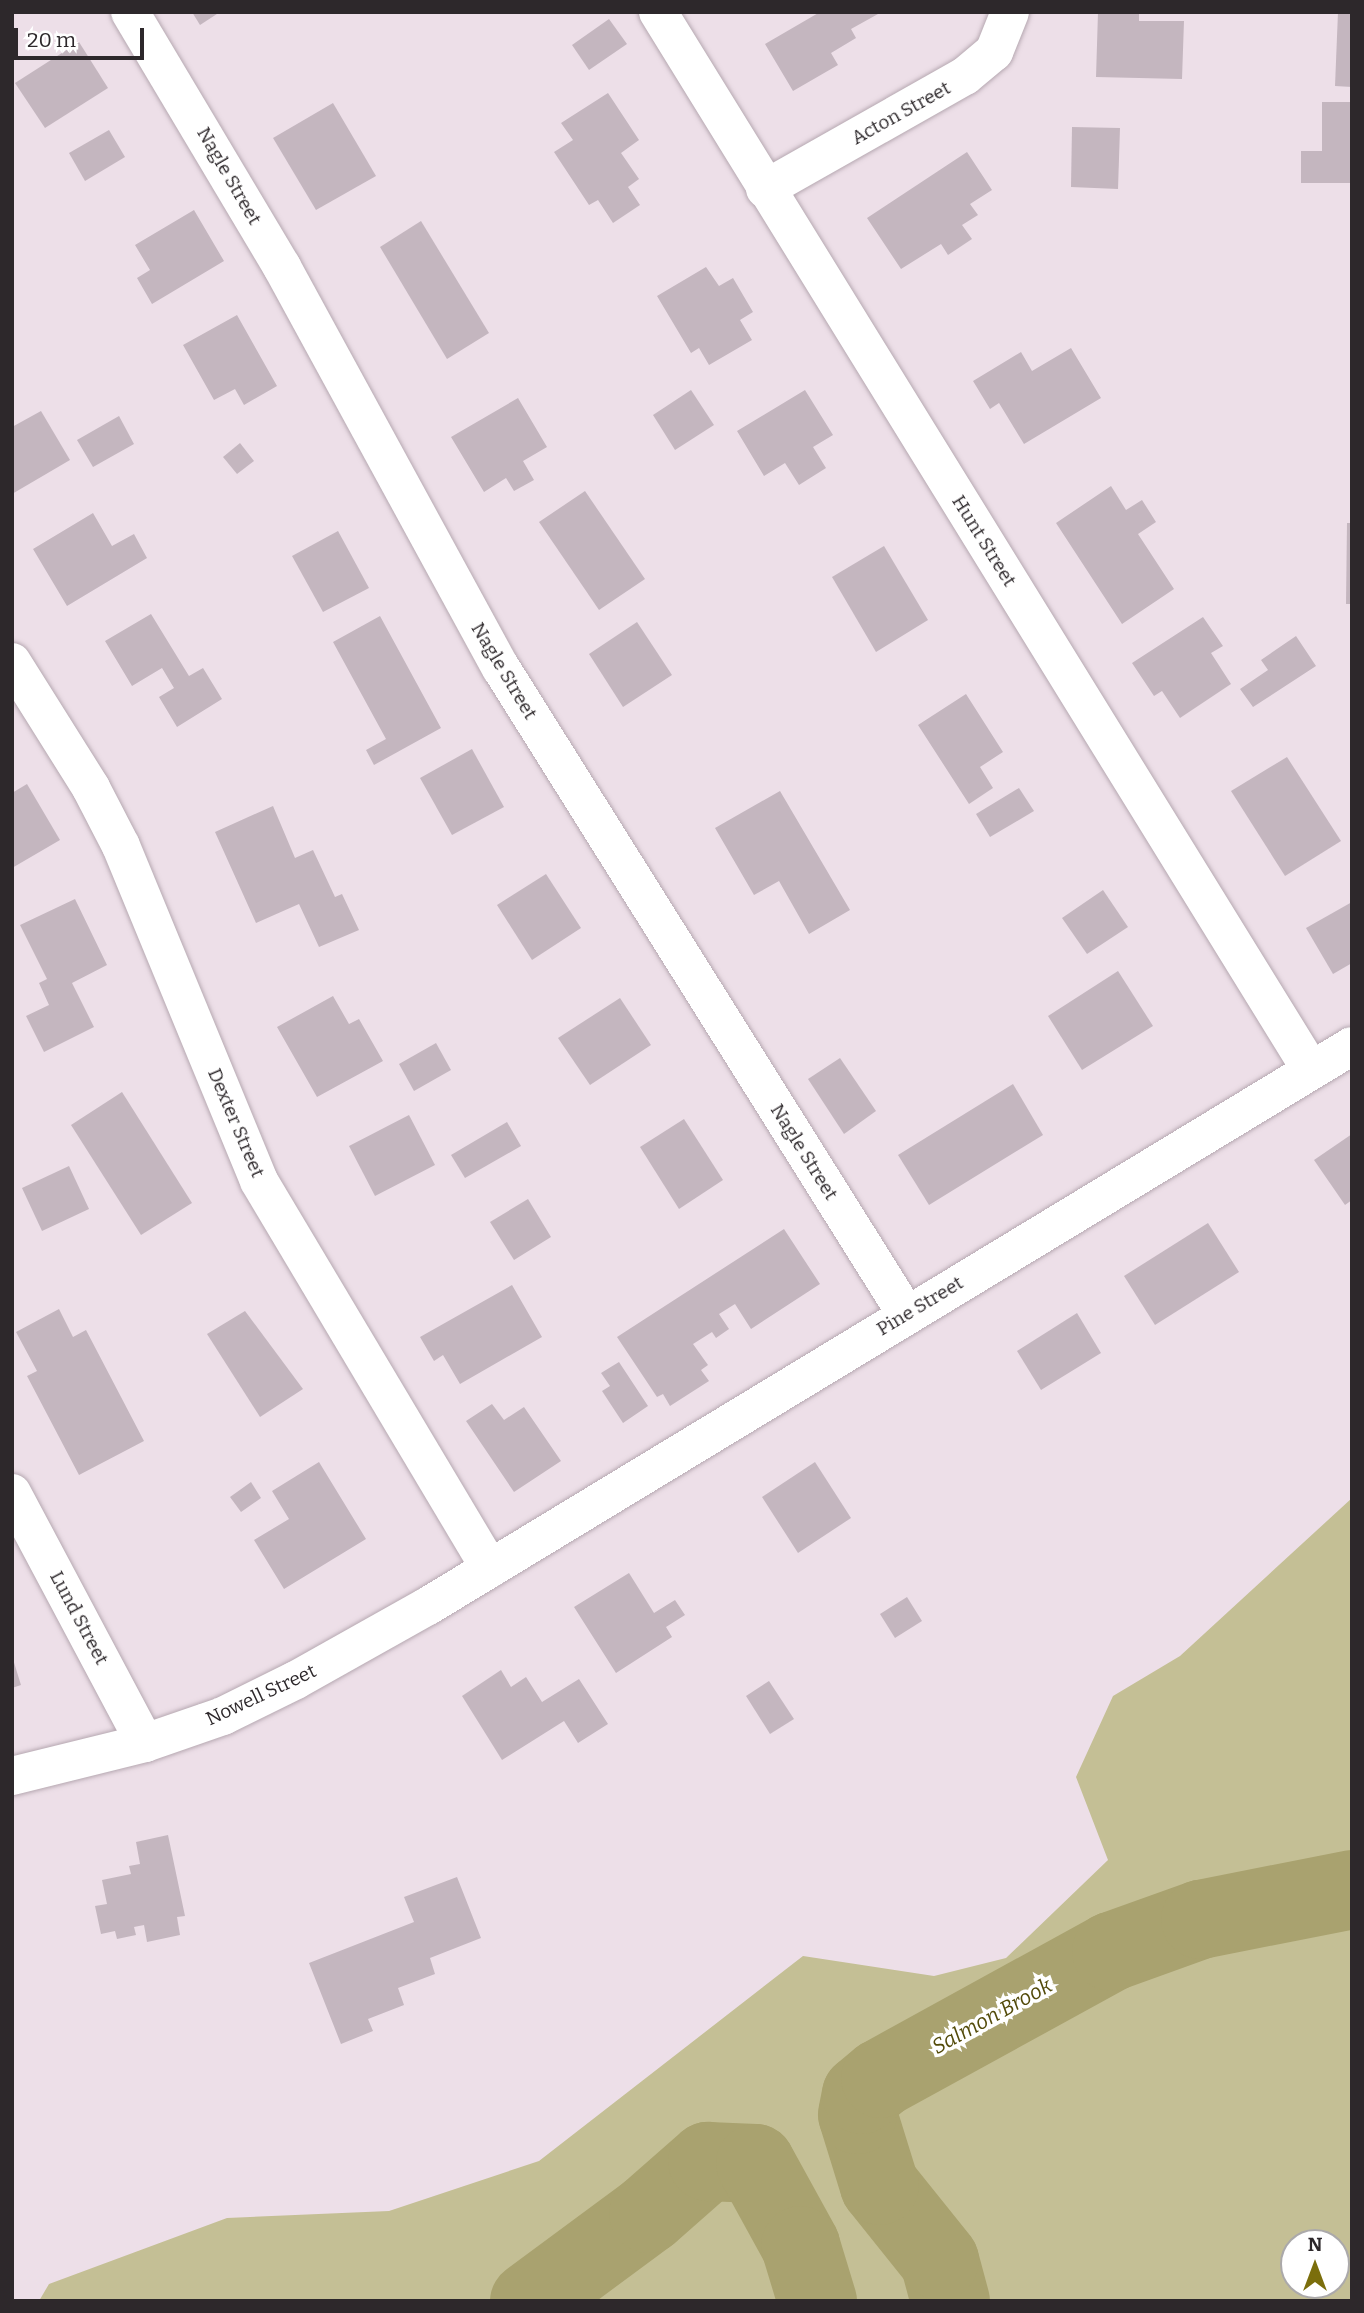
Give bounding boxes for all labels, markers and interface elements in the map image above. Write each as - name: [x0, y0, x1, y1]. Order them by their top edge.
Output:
- scale bar: [18, 14, 147, 58]
- text: 20 m: [27, 27, 76, 53]
- street label: Acton Street: [848, 76, 954, 150]
- street label: Nagle Street: [192, 123, 266, 229]
- street label: Hunt Street: [947, 491, 1021, 591]
- street label: Nagle Street: [466, 618, 542, 724]
- street label: Dexter Street: [203, 1065, 269, 1181]
- street label: Nagle Street: [766, 1100, 842, 1204]
- street label: Pine Street: [873, 1271, 967, 1341]
- street label: Lund Street: [45, 1567, 113, 1669]
- street label: Nowell Street: [202, 1660, 320, 1730]
- water label: Salmon Brook: [928, 1973, 1056, 2059]
- north arrow: [1280, 2229, 1350, 2299]
- text: N: [1308, 2233, 1322, 2256]

